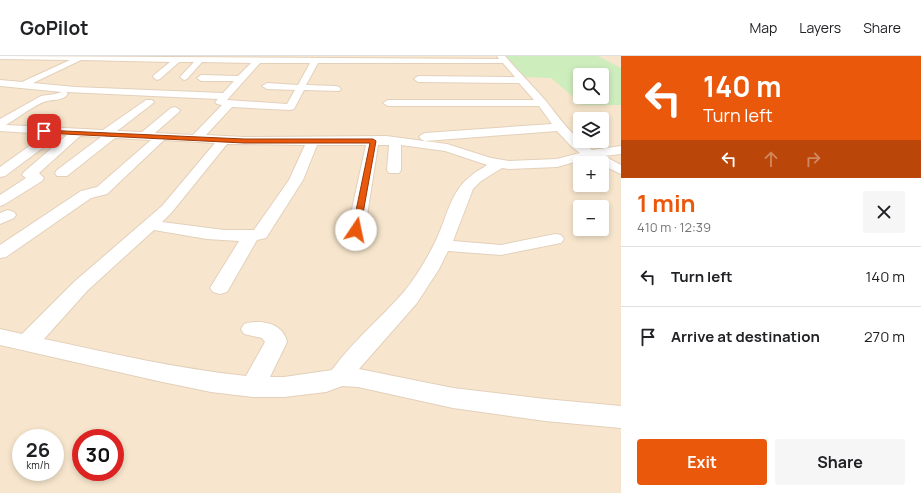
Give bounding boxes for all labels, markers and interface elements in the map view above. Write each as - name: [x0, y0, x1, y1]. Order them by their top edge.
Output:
- text: GoPilot: [20, 15, 88, 41]
- text: Map: [749, 18, 777, 37]
- text: Layers: [799, 18, 841, 37]
- text: Share: [863, 18, 901, 37]
- text: 140 m: [703, 67, 782, 105]
- map controls: [573, 68, 609, 236]
- button: search: [573, 68, 609, 104]
- icon: left: [637, 72, 689, 124]
- text: Turn left: [703, 103, 773, 127]
- button: layers: [573, 112, 609, 148]
- pin: [27, 114, 61, 148]
- icon: arrive: [33, 120, 55, 142]
- icon: left: [718, 148, 740, 170]
- icon: ahead: [760, 148, 782, 170]
- icon: right: [802, 148, 824, 170]
- button: +: [573, 156, 609, 192]
- text: 1 min: [637, 186, 696, 219]
- button: close: [863, 191, 905, 233]
- button: −: [573, 200, 609, 236]
- position arrow: [335, 209, 377, 251]
- text: 410 m · 12:39: [637, 218, 711, 236]
- icon: left: [637, 266, 659, 288]
- text: Turn left: [671, 266, 733, 287]
- text: 140 m: [865, 266, 905, 287]
- icon: arrive: [637, 326, 659, 348]
- text: Arrive at destination: [671, 326, 820, 347]
- text: 270 m: [864, 326, 905, 347]
- speed limit sign: 30: [72, 429, 124, 481]
- text: 26: [26, 436, 50, 463]
- button: Exit: [637, 439, 767, 485]
- button: Share: [775, 439, 905, 485]
- text: km/h: [26, 458, 50, 472]

